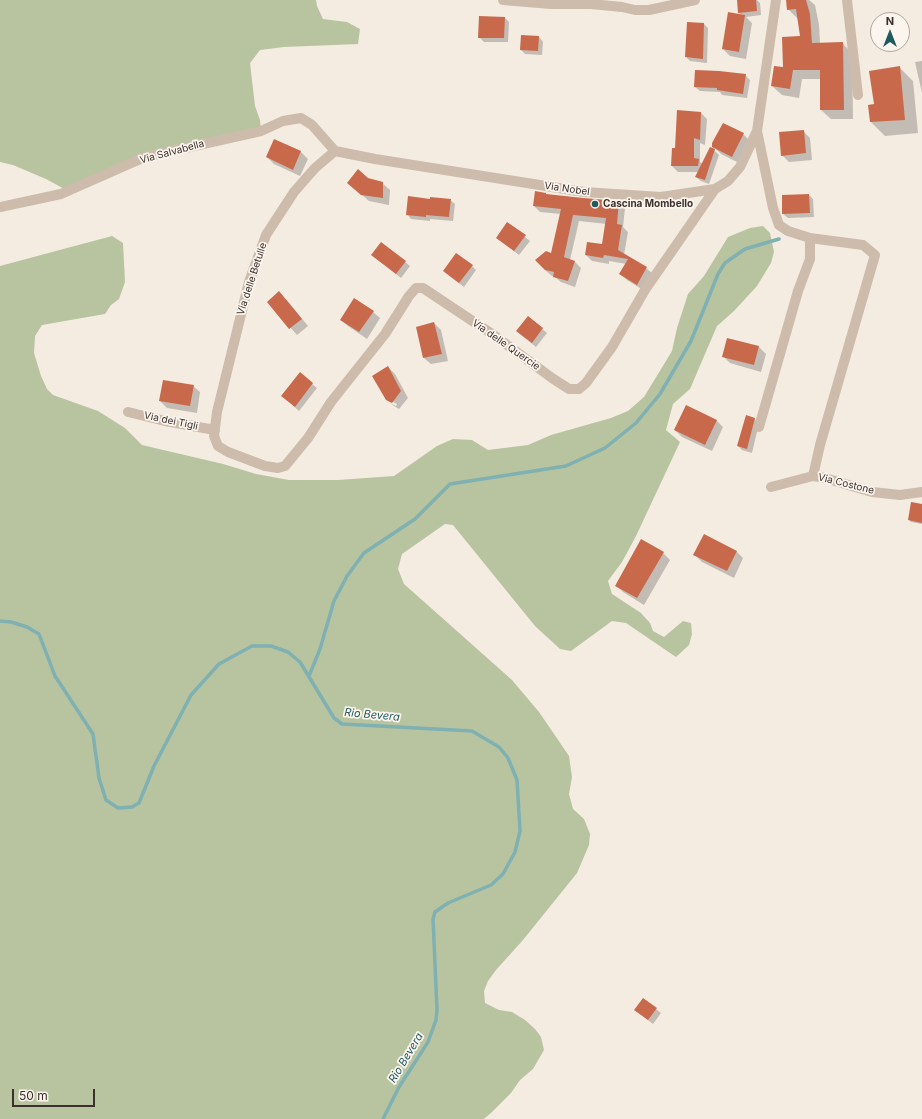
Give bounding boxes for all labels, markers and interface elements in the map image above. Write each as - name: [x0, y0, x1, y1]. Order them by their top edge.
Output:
- north arrow: [870, 12, 910, 52]
- text: N: [886, 14, 894, 28]
- street label: Via Salvabella: [139, 138, 205, 166]
- street label: Via Nobel: [544, 180, 590, 198]
- place label: Cascina Mombello: [603, 198, 693, 210]
- marker: Cascina Mombello: [590, 199, 600, 209]
- street label: Via delle Betulle: [235, 241, 269, 317]
- street label: Via delle Quercie: [470, 317, 542, 373]
- street label: Via dei Tigli: [143, 409, 199, 433]
- street label: Via Costone: [817, 471, 875, 497]
- water label: Rio Bevera: [344, 706, 400, 724]
- water label: Rio Bevera: [386, 1031, 426, 1085]
- scale bar: [14, 1081, 97, 1107]
- text: 50 m: [19, 1088, 48, 1103]

